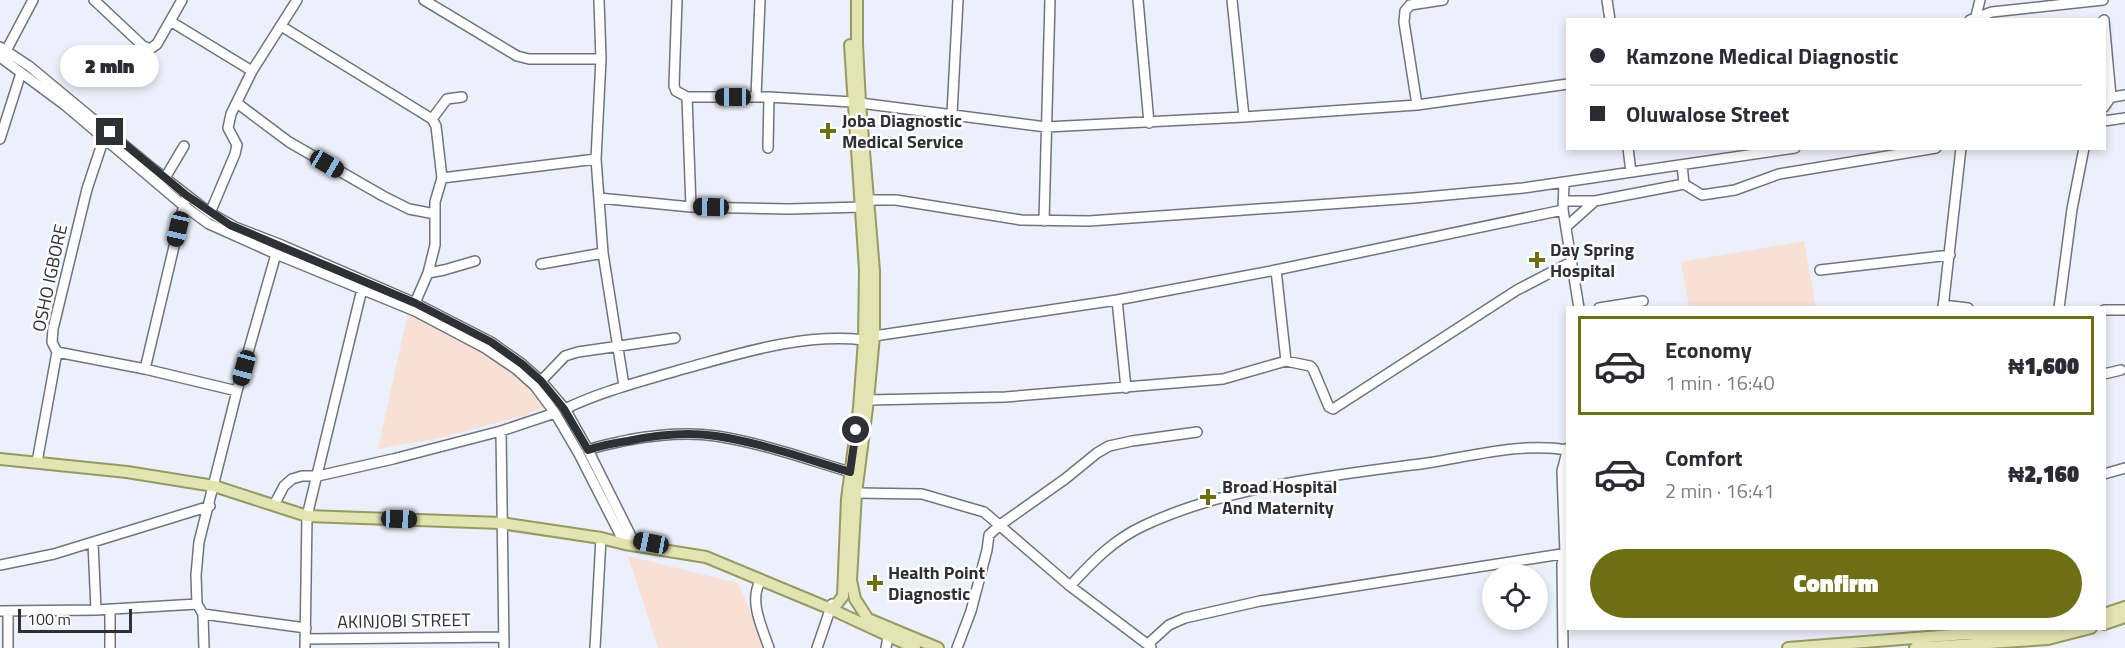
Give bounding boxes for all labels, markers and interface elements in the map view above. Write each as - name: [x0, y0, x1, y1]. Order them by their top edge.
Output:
- text: Kamzone Medical Diagnostic: [1626, 39, 1899, 73]
- callout: 2 min: [60, 45, 160, 87]
- text: 2 min: [85, 50, 134, 81]
- car: [715, 88, 751, 106]
- text: Oluwalose Street: [1626, 97, 1789, 131]
- place label: Joba Diagnostic Medical Service: [842, 107, 964, 155]
- route end: [96, 118, 123, 145]
- marker: Joba Diagnostic Medical Service: [819, 122, 837, 140]
- car: [307, 147, 347, 181]
- car: [693, 198, 729, 216]
- car: [165, 209, 191, 249]
- street label: OSHO IGBORE: [25, 222, 74, 334]
- place label: Day Spring Hospital: [1550, 236, 1634, 284]
- marker: Day Spring Hospital: [1528, 251, 1546, 269]
- text: Economy: [1665, 333, 1752, 367]
- icon: car: [1593, 339, 1647, 393]
- car: [231, 348, 257, 388]
- text: ₦1,600: [2008, 349, 2079, 383]
- text: 1 min · 16:40: [1665, 367, 1775, 398]
- route start: [842, 416, 869, 443]
- text: Comfort: [1665, 441, 1743, 475]
- icon: car: [1593, 447, 1647, 501]
- text: ₦2,160: [2008, 457, 2079, 491]
- place label: Broad Hospital And Maternity: [1222, 473, 1337, 521]
- text: 2 min · 16:41: [1665, 475, 1775, 506]
- marker: Broad Hospital And Maternity: [1199, 488, 1217, 506]
- car: [381, 509, 417, 529]
- car: [632, 531, 670, 555]
- button: Confirm: [1590, 549, 2082, 618]
- place label: Health Point Diagnostic: [888, 559, 986, 607]
- map controls: [1482, 564, 1548, 630]
- button: locate: [1482, 564, 1548, 630]
- marker: Health Point Diagnostic: [866, 574, 884, 592]
- scale bar: [18, 606, 132, 634]
- street label: AKINJOBI STREET: [337, 606, 472, 635]
- text: 100 m: [27, 607, 71, 631]

